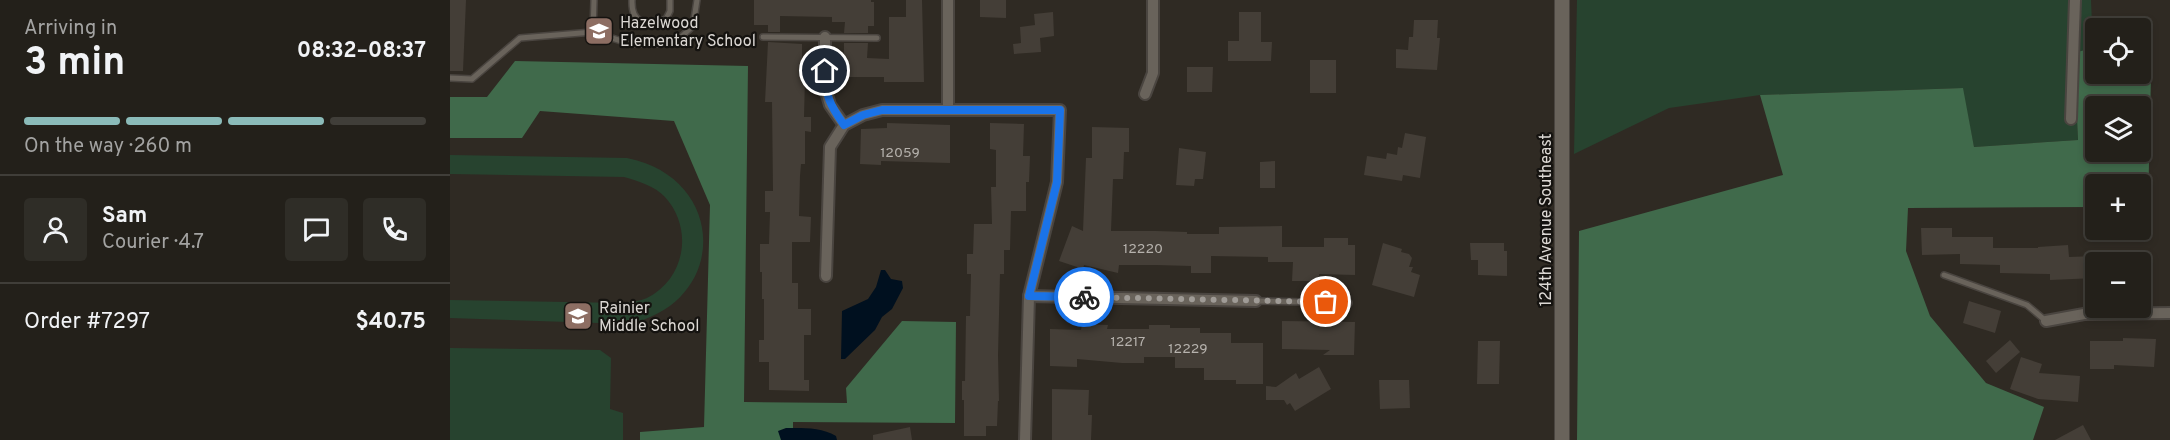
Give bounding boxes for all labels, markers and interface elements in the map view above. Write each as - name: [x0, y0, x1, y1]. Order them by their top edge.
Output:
- place label: Hazelwood Elementary School: [620, 14, 756, 52]
- school or university icon: Hazelwood Elementary School: [583, 15, 615, 47]
- text: Arriving in: [24, 16, 117, 42]
- map controls: [2085, 18, 2151, 318]
- button: locate: [2085, 18, 2151, 84]
- text: 08:32–08:37: [297, 38, 426, 65]
- text: 3 min: [24, 40, 125, 89]
- pin: [799, 45, 850, 96]
- icon: home: [808, 54, 841, 87]
- button: layers: [2085, 96, 2151, 162]
- street label: 124th Avenue Southeast: [1537, 133, 1557, 307]
- text: On the way · 260 m: [24, 134, 192, 160]
- house number: 12059: [880, 145, 920, 162]
- button: +: [2085, 174, 2151, 240]
- button: person: [24, 198, 87, 261]
- button: chat: [285, 198, 348, 261]
- button: phone: [363, 198, 426, 261]
- text: Sam: [102, 203, 147, 230]
- text: Courier · 4.7: [102, 230, 204, 256]
- house number: 12220: [1123, 241, 1163, 258]
- button: −: [2085, 252, 2151, 318]
- courier: [1054, 267, 1114, 327]
- pin: [1300, 276, 1351, 327]
- icon: bike: [1068, 281, 1101, 314]
- icon: bag: [1309, 285, 1342, 318]
- place label: Rainier Middle School: [599, 299, 699, 337]
- school or university icon: Rainier Middle School: [562, 300, 594, 332]
- text: Order #7297: [24, 309, 150, 336]
- text: $40.75: [355, 309, 426, 336]
- house number: 12217: [1111, 334, 1145, 351]
- house number: 12229: [1168, 341, 1208, 358]

